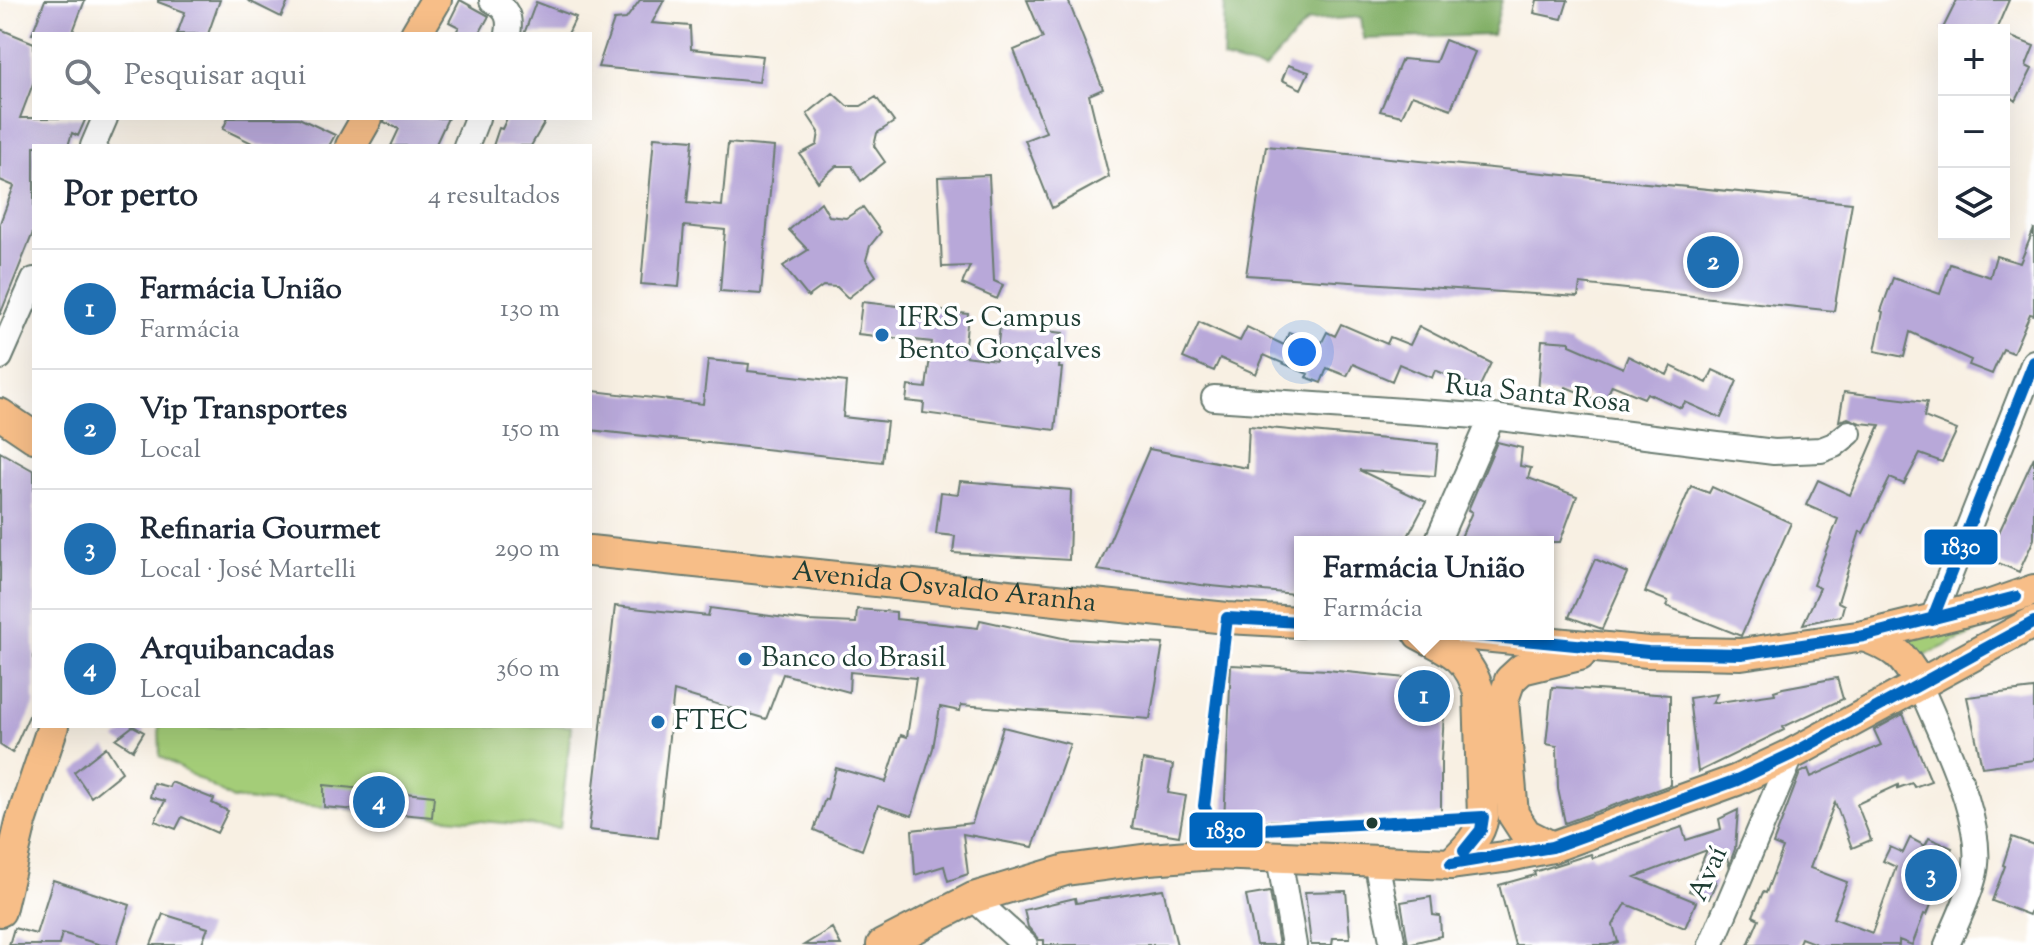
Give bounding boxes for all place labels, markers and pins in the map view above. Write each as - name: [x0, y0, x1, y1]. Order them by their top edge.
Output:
- pin: 2: [1687, 232, 1739, 292]
- place label: IFRS - Campus Bento Gonçalves: [898, 299, 1101, 371]
- marker: IFRS - Campus Bento Gonçalves: [873, 326, 891, 344]
- place label: Banco do Brasil: [761, 639, 947, 679]
- marker: Banco do Brasil: [736, 650, 754, 668]
- pin: 1: [1398, 666, 1450, 726]
- place label: FTEC: [674, 702, 749, 742]
- marker: FTEC: [649, 713, 667, 731]
- pin: 4: [353, 772, 405, 832]
- unlabelled marker: [1364, 815, 1380, 831]
- pin: 3: [1905, 845, 1957, 905]

